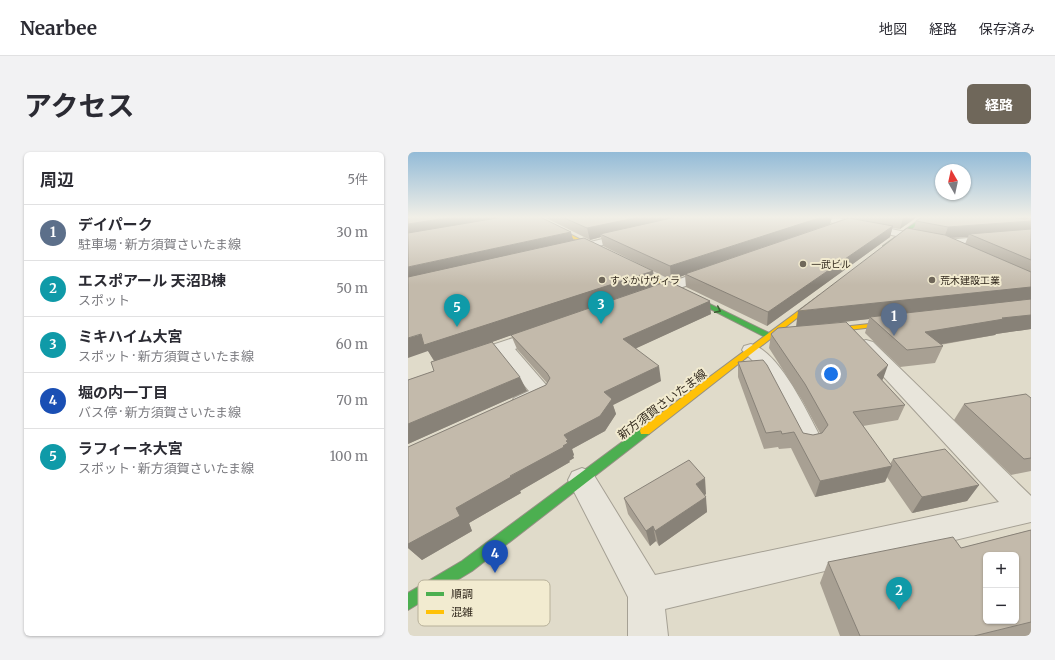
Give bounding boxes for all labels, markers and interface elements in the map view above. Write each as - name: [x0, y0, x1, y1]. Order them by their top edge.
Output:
- text: Nearbee: [20, 16, 97, 40]
- text: 地図: [879, 20, 907, 38]
- text: 経路: [929, 20, 957, 38]
- text: 保存済み: [979, 20, 1035, 38]
- button: 経路: [967, 84, 1031, 124]
- text: アクセス: [24, 88, 135, 124]
- north arrow: [935, 164, 971, 200]
- text: 周辺: [40, 169, 74, 191]
- text: 5件: [347, 171, 368, 188]
- text: デイパーク: [78, 215, 153, 234]
- text: 1: [50, 224, 56, 241]
- text: 30 m: [336, 224, 368, 241]
- text: 駐車場 · 新方須賀さいたま線: [78, 236, 241, 253]
- place label: 一武ビル: [811, 258, 851, 271]
- marker: 一武ビル: [798, 259, 808, 269]
- text: エスポアール 天沼B棟: [78, 271, 226, 290]
- place label: すゞかけヴィラ: [610, 274, 680, 287]
- place label: 荒木建設工業: [940, 274, 1000, 287]
- marker: すゞかけヴィラ: [597, 275, 607, 285]
- marker: 荒木建設工業: [927, 275, 937, 285]
- text: 2: [49, 280, 57, 297]
- text: 50 m: [336, 280, 368, 297]
- pin: 3: [588, 291, 614, 324]
- text: スポット: [78, 292, 130, 309]
- pin: 5: [444, 294, 470, 327]
- pin: 1: [881, 303, 907, 336]
- one-way arrow: [713, 305, 721, 313]
- text: ミキハイム大宮: [78, 327, 182, 346]
- text: 3: [49, 336, 57, 353]
- text: 60 m: [336, 336, 368, 353]
- text: スポット · 新方須賀さいたま線: [78, 348, 254, 365]
- your location: [821, 364, 841, 384]
- street label: 新方須賀さいたま線: [614, 366, 710, 442]
- text: 堀の内一丁目: [78, 383, 168, 402]
- text: 4: [49, 392, 57, 409]
- text: 70 m: [337, 392, 368, 409]
- text: バス停 · 新方須賀さいたま線: [78, 404, 241, 421]
- text: ラフィーネ大宮: [78, 439, 183, 458]
- text: 5: [49, 448, 57, 465]
- text: 100 m: [330, 448, 368, 465]
- text: スポット · 新方須賀さいたま線: [78, 460, 254, 477]
- pin: 4: [482, 540, 508, 573]
- map controls: [983, 552, 1019, 624]
- button: +: [983, 552, 1019, 588]
- pin: 2: [886, 577, 912, 610]
- legend: [418, 580, 550, 626]
- text: 順調: [451, 587, 473, 601]
- button: −: [983, 588, 1019, 624]
- text: 混雑: [451, 605, 473, 619]

